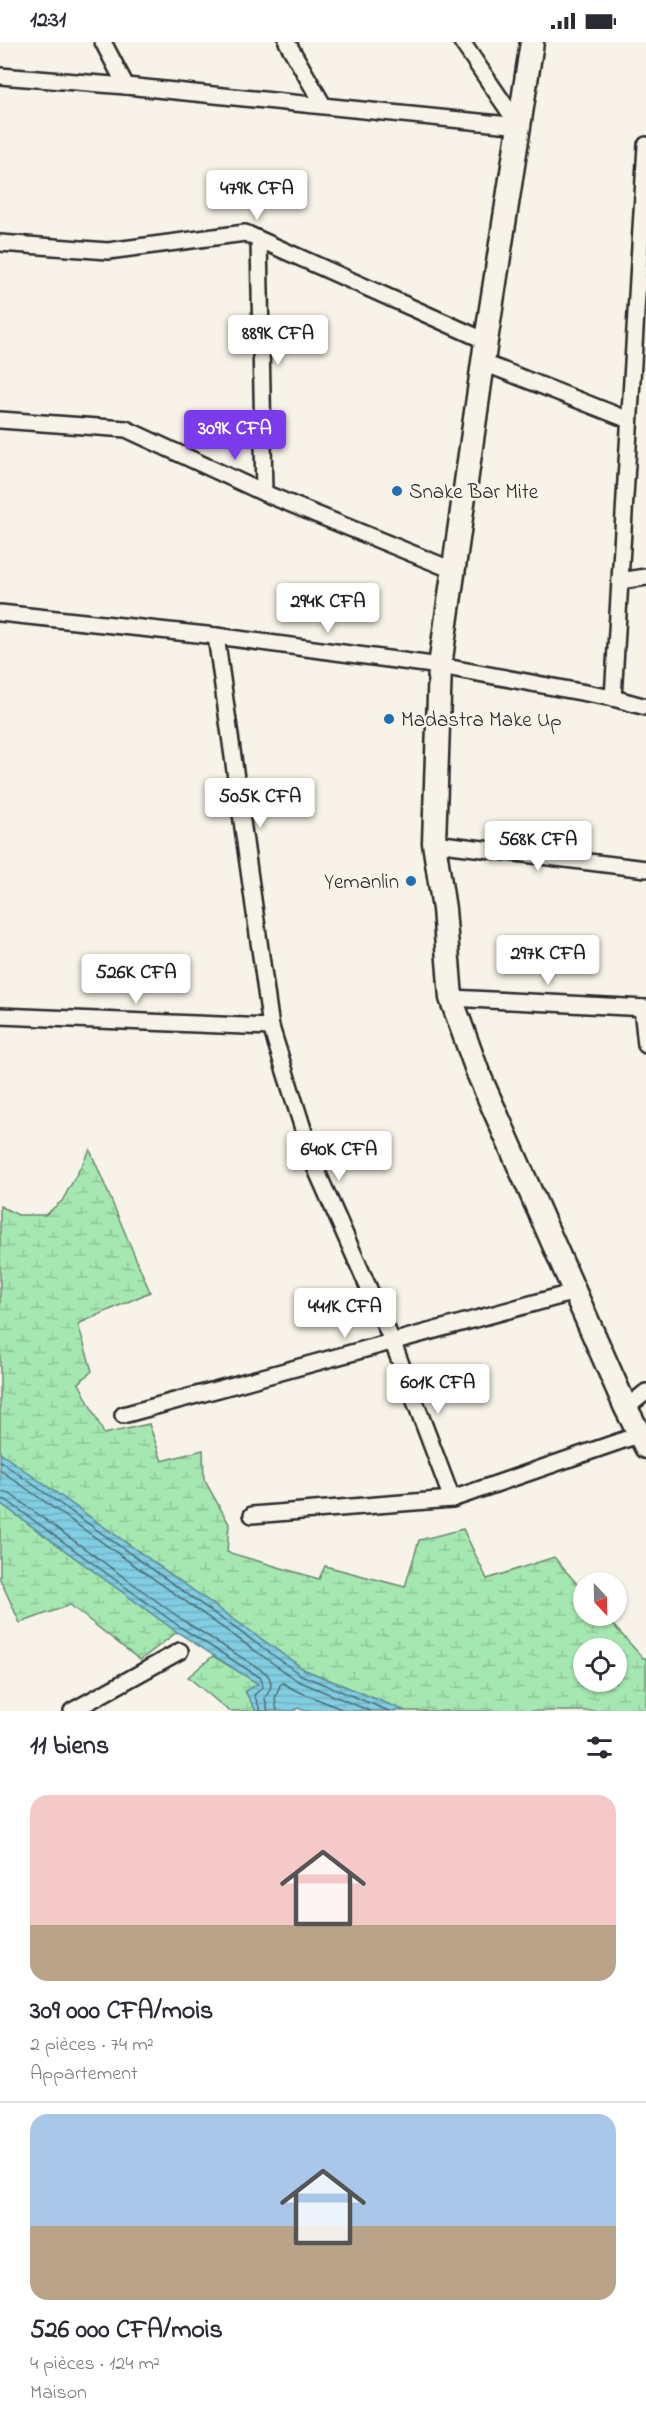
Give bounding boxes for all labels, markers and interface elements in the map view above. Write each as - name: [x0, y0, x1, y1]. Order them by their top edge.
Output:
- text: 12:31: [30, 5, 66, 37]
- pin: 479K CFA: [195, 170, 319, 221]
- text: 479K CFA: [220, 175, 294, 204]
- pin: 889K CFA: [216, 315, 340, 366]
- text: 889K CFA: [242, 320, 314, 349]
- pin: 309K CFA: [173, 410, 297, 461]
- text: 309K CFA: [198, 415, 272, 444]
- place label: Snake Bar Mite: [409, 478, 539, 508]
- marker: Snake Bar Mite: [390, 484, 404, 498]
- pin: 294K CFA: [266, 583, 390, 634]
- text: 294K CFA: [290, 588, 366, 617]
- place label: Madastra Make Up: [401, 706, 562, 736]
- marker: Madastra Make Up: [382, 712, 396, 726]
- pin: 505K CFA: [198, 778, 322, 829]
- text: 505K CFA: [219, 783, 301, 812]
- pin: 568K CFA: [476, 821, 600, 872]
- text: 568K CFA: [499, 826, 577, 855]
- place label: Yemanlin: [324, 868, 399, 898]
- marker: Yemanlin: [404, 874, 418, 888]
- pin: 297K CFA: [486, 935, 610, 986]
- text: 297K CFA: [510, 940, 586, 969]
- pin: 526K CFA: [74, 954, 198, 1005]
- text: 526K CFA: [95, 959, 177, 988]
- pin: 640K CFA: [277, 1131, 401, 1182]
- text: 640K CFA: [301, 1136, 377, 1165]
- pin: 441K CFA: [283, 1288, 407, 1339]
- text: 441K CFA: [308, 1293, 382, 1322]
- pin: 601K CFA: [376, 1364, 500, 1415]
- text: 601K CFA: [401, 1369, 475, 1398]
- north arrow: [573, 1572, 627, 1626]
- map controls: [573, 1572, 627, 1692]
- button: locate: [573, 1638, 627, 1692]
- text: 11 biens: [30, 1728, 109, 1766]
- icon: filters: [583, 1731, 616, 1764]
- icon: home: [269, 1834, 377, 1942]
- text: 309 000 CFA/mois: [30, 1993, 213, 2031]
- text: 2 pièces · 74 m²: [30, 2031, 154, 2060]
- text: Appartement: [30, 2060, 138, 2089]
- icon: home: [269, 2153, 377, 2261]
- text: 526 000 CFA/mois: [30, 2312, 223, 2350]
- text: 4 pièces · 124 m²: [30, 2350, 160, 2379]
- text: Maison: [30, 2379, 87, 2408]

